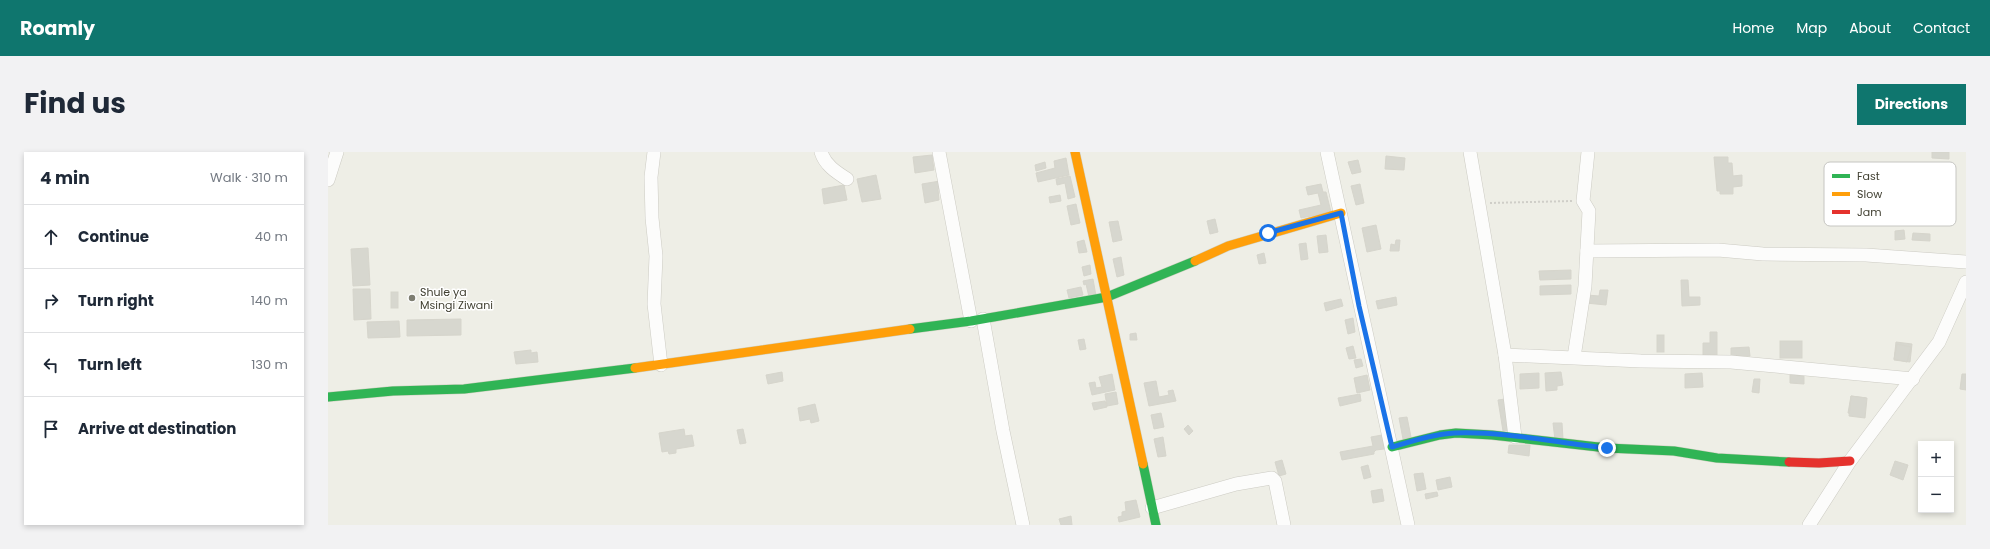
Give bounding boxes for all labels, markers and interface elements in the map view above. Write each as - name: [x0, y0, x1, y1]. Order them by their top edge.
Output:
- text: Roamly: [20, 15, 95, 42]
- text: Home: [1732, 18, 1774, 38]
- text: Map: [1796, 18, 1827, 38]
- text: About: [1849, 18, 1891, 38]
- text: Contact: [1913, 18, 1970, 38]
- text: Find us: [24, 84, 126, 123]
- button: Directions: [1857, 84, 1966, 125]
- legend: [1824, 162, 1956, 226]
- text: 4 min: [40, 166, 90, 190]
- text: Walk · 310 m: [210, 168, 288, 187]
- text: Fast: [1857, 168, 1880, 184]
- text: Slow: [1857, 186, 1882, 202]
- text: Jam: [1857, 204, 1882, 220]
- route start: [1259, 224, 1277, 242]
- icon: ahead: [40, 226, 62, 248]
- text: Continue: [78, 226, 149, 247]
- text: 40 m: [255, 227, 288, 246]
- place label: Shule ya Msingi Ziwani: [420, 284, 493, 313]
- icon: right: [40, 290, 62, 312]
- text: Turn right: [78, 290, 154, 311]
- text: 140 m: [251, 291, 288, 310]
- marker: Shule ya Msingi Ziwani: [407, 293, 417, 303]
- icon: left: [40, 354, 62, 376]
- text: Turn left: [78, 354, 142, 375]
- text: 130 m: [251, 355, 288, 374]
- icon: arrive: [40, 418, 62, 440]
- text: Arrive at destination: [78, 418, 236, 439]
- route end: [1598, 439, 1616, 457]
- map controls: [1918, 441, 1954, 513]
- button: +: [1918, 441, 1954, 477]
- button: −: [1918, 477, 1954, 513]

